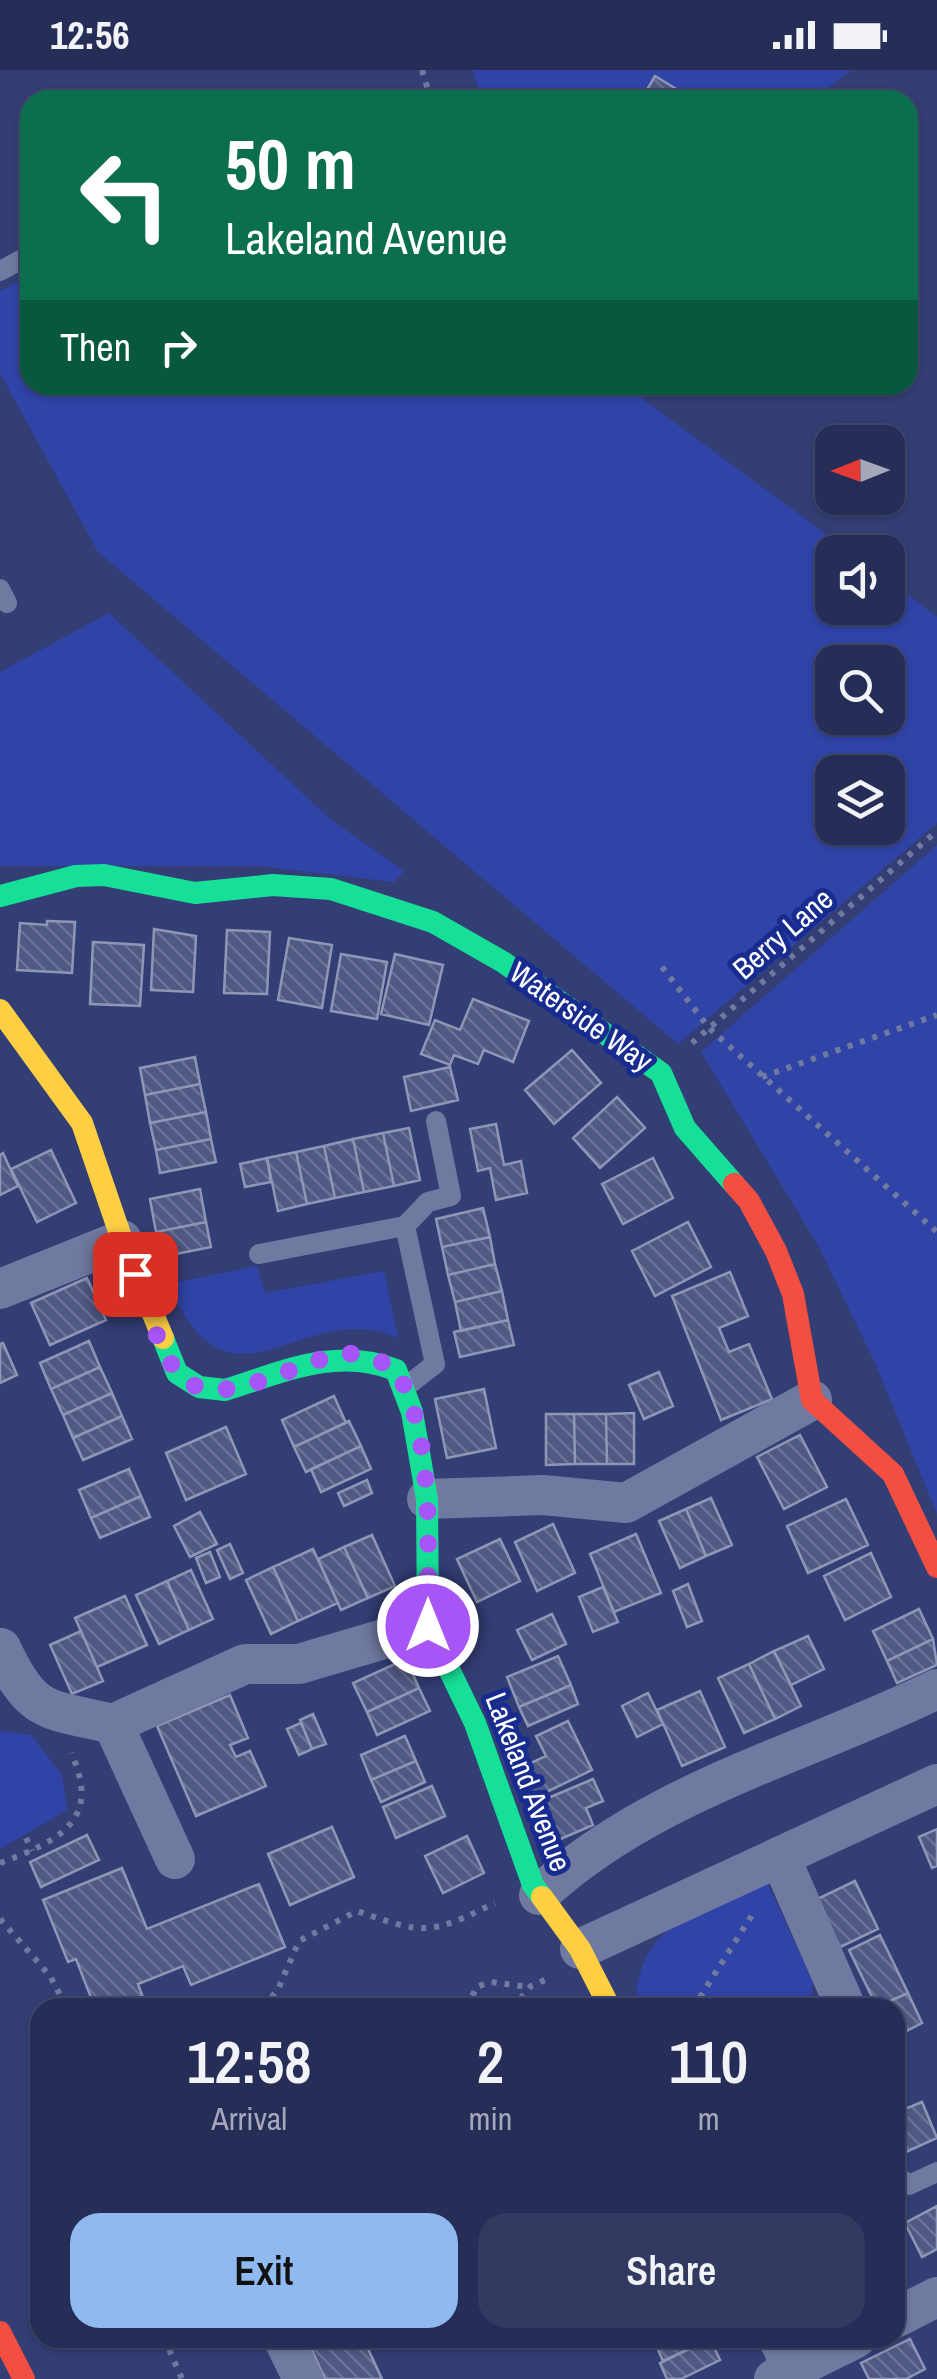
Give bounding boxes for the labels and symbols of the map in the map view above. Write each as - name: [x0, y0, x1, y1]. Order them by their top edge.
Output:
- north arrow: [815, 425, 905, 515]
- street label: Berry Lane: [724, 879, 841, 988]
- street label: Waterside Way: [502, 952, 662, 1081]
- pin: [93, 1232, 178, 1317]
- position arrow: [376, 1574, 480, 1678]
- street label: Lakeland Avenue: [477, 1687, 581, 1877]

